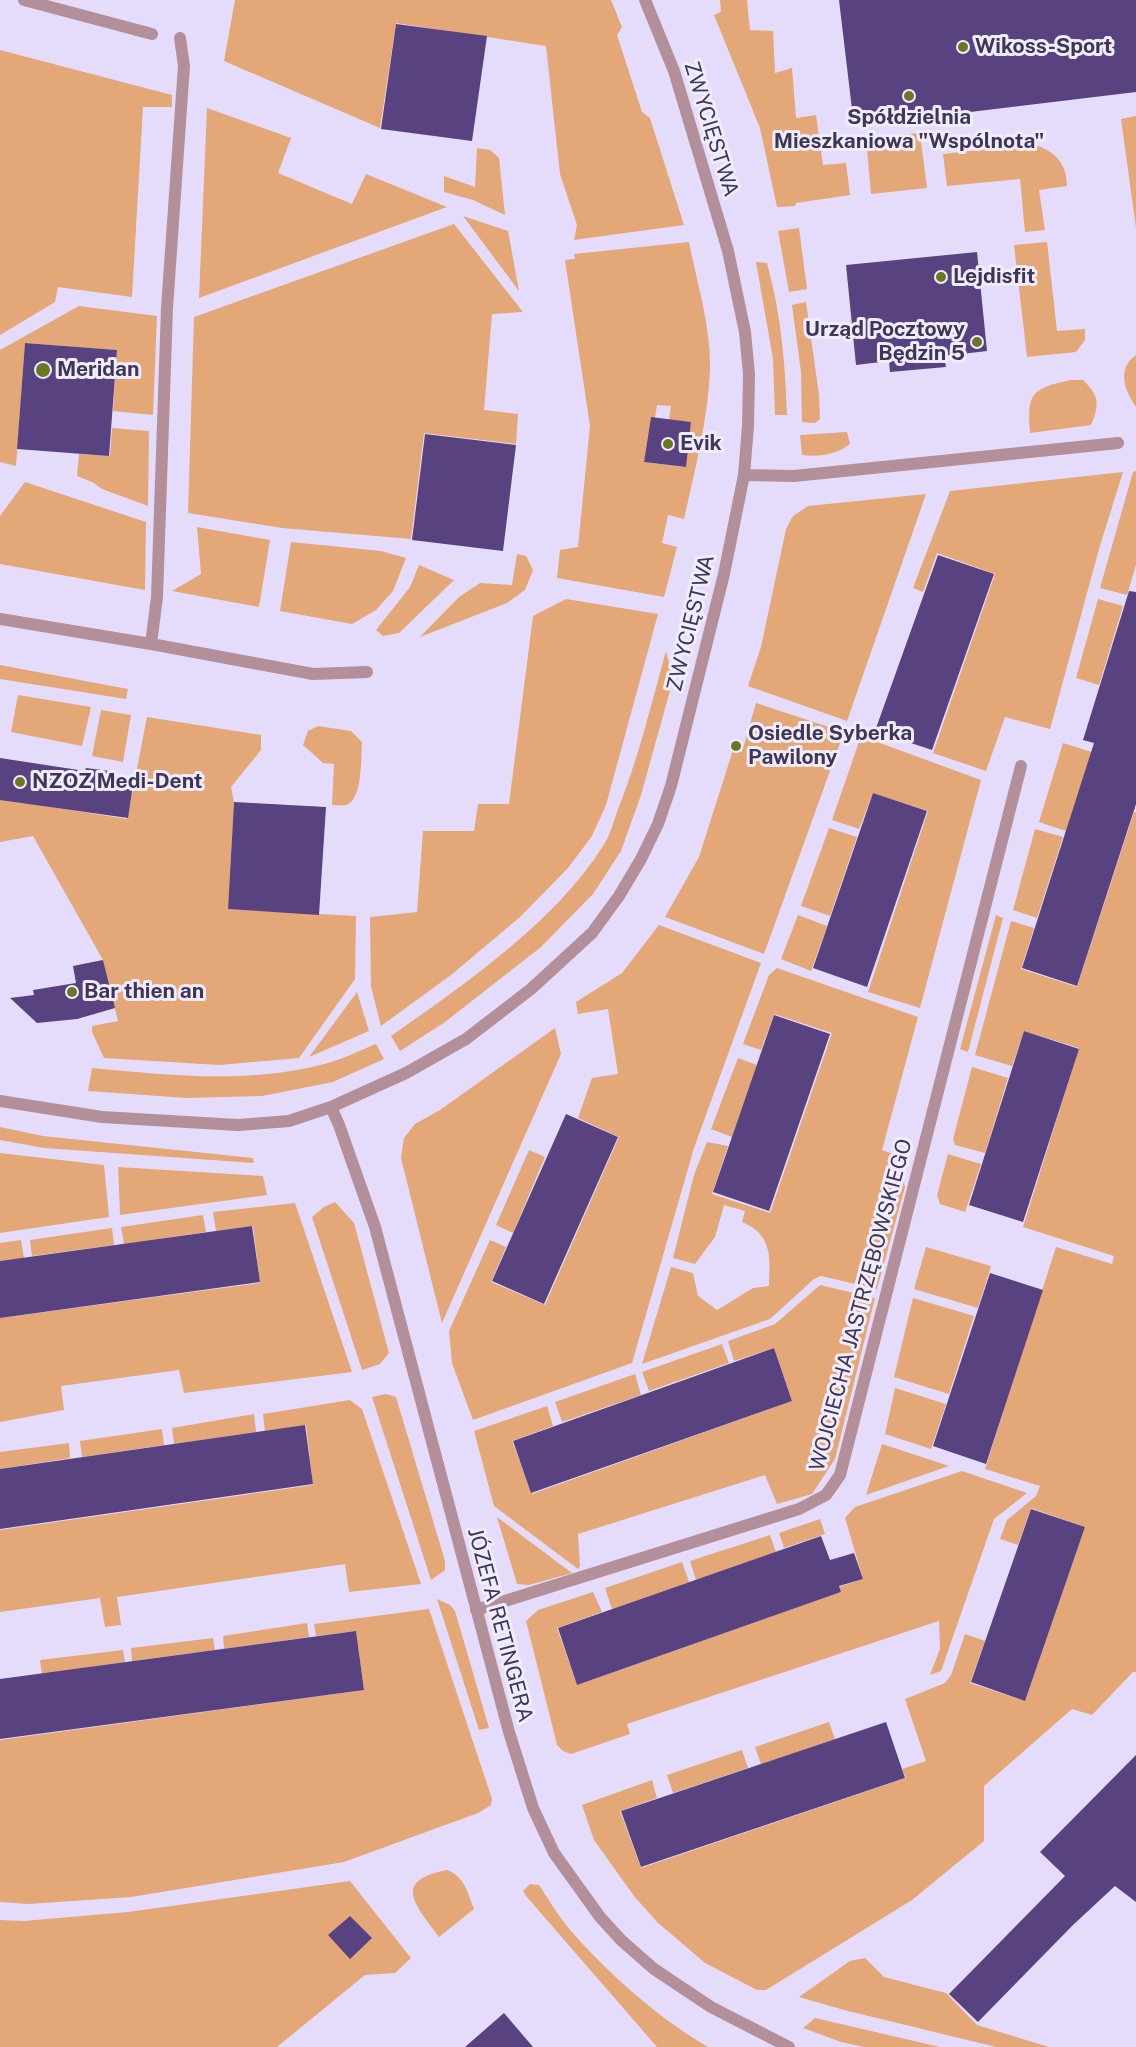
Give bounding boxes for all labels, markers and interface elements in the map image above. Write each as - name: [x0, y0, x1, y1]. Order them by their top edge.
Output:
- place label: Wikoss-Sport: [975, 34, 1112, 60]
- marker: Wikoss-Sport: [956, 40, 970, 54]
- street label: ZWYCIĘSTWA: [679, 58, 743, 200]
- marker: Spółdzielnia Mieszkaniowa "Wspólnota": [902, 89, 916, 103]
- place label: Spółdzielnia Mieszkaniowa "Wspólnota": [774, 105, 1044, 155]
- place label: Lejdisfit: [953, 264, 1035, 290]
- marker: Lejdisfit: [934, 270, 948, 284]
- place label: Urząd Pocztowy Będzin 5: [805, 317, 965, 367]
- marker: Urząd Pocztowy Będzin 5: [970, 335, 984, 349]
- place label: Meridan: [57, 357, 139, 383]
- marker: Meridan: [34, 361, 52, 379]
- place label: Evik: [680, 431, 722, 457]
- marker: Evik: [661, 437, 675, 451]
- street label: ZWYCIĘSTWA: [662, 552, 720, 694]
- place label: Osiedle Syberka Pawilony: [748, 721, 912, 771]
- marker: Osiedle Syberka Pawilony: [729, 739, 743, 753]
- place label: NZOZ Medi-Dent: [32, 769, 202, 795]
- marker: NZOZ Medi-Dent: [13, 775, 27, 789]
- place label: Bar thien an: [84, 979, 204, 1005]
- marker: Bar thien an: [65, 985, 79, 999]
- street label: WOJCIECHA JASTRZĘBOWSKIEGO: [804, 1136, 918, 1474]
- street label: JÓZEFA RETINGERA: [462, 1525, 538, 1725]

